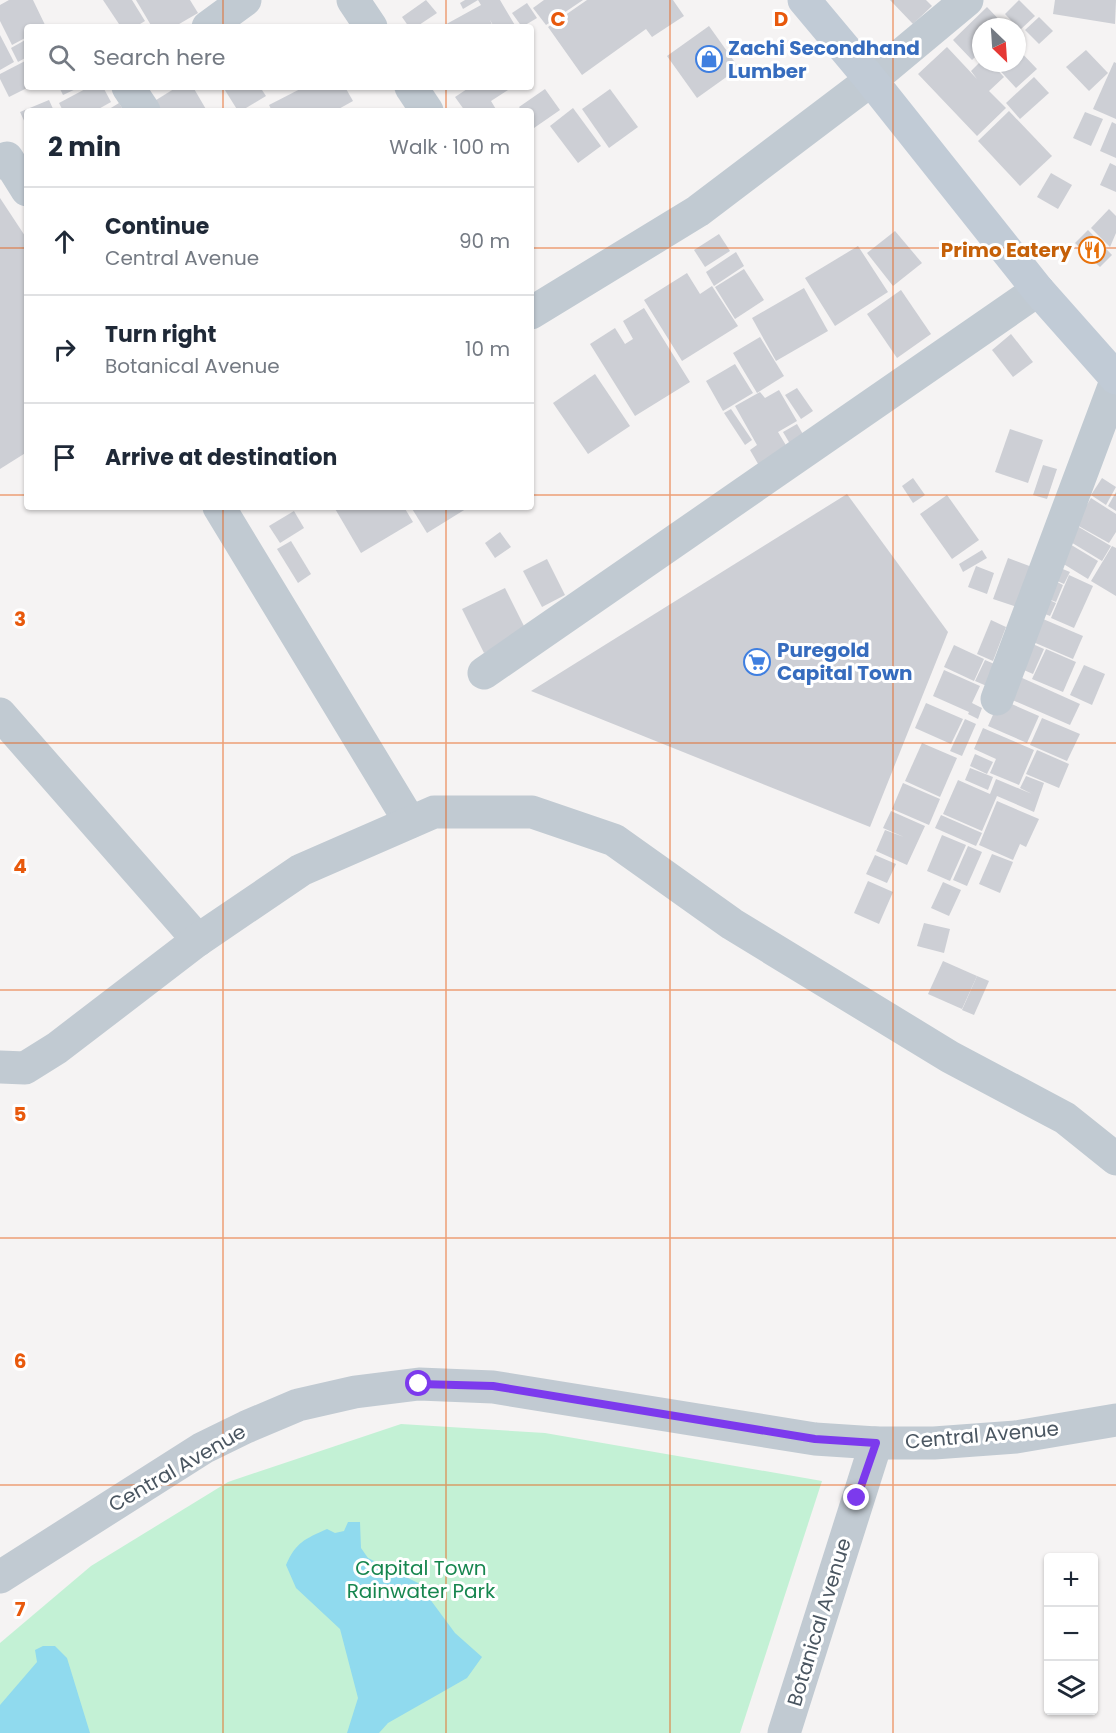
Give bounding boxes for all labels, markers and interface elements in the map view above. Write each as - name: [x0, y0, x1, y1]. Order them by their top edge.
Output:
- text: C: [550, 5, 566, 33]
- text: D: [774, 5, 788, 33]
- north arrow: [972, 18, 1026, 72]
- search box: [24, 24, 534, 90]
- place label: Zachi Secondhand Lumber: [728, 34, 920, 85]
- icon: search: [45, 41, 78, 74]
- text: Search here: [93, 42, 226, 73]
- shop icon: Zachi Secondhand Lumber: [694, 44, 724, 74]
- text: 2 min: [48, 129, 121, 165]
- text: Walk · 100 m: [389, 133, 510, 161]
- text: Continue: [105, 211, 209, 242]
- icon: ahead: [48, 225, 81, 258]
- text: 90 m: [459, 227, 510, 255]
- restaurant icon: Primo Eatery: [1077, 235, 1107, 265]
- place label: Primo Eatery: [941, 236, 1072, 264]
- text: Central Avenue: [105, 244, 259, 272]
- text: Turn right: [105, 319, 216, 350]
- icon: right: [48, 333, 81, 366]
- text: 10 m: [465, 335, 510, 363]
- text: Botanical Avenue: [105, 352, 280, 380]
- icon: arrive: [48, 441, 81, 474]
- text: Arrive at destination: [105, 442, 337, 473]
- text: 3: [14, 605, 26, 633]
- place label: Puregold Capital Town: [777, 636, 913, 687]
- supermarket icon: Puregold Capital Town: [742, 647, 772, 677]
- text: 4: [13, 852, 27, 880]
- text: 5: [14, 1100, 27, 1128]
- text: 6: [14, 1347, 26, 1375]
- route start: [405, 1370, 431, 1396]
- street label: Central Avenue: [904, 1414, 1060, 1456]
- street label: Central Avenue: [103, 1417, 251, 1519]
- route end: [843, 1484, 869, 1510]
- street label: Botanical Avenue: [780, 1534, 858, 1710]
- map controls: [1044, 1553, 1098, 1715]
- button: +: [1044, 1553, 1098, 1607]
- park label: Capital Town Rainwater Park: [347, 1554, 496, 1605]
- text: 7: [15, 1595, 26, 1623]
- button: −: [1044, 1607, 1098, 1661]
- button: layers: [1044, 1661, 1098, 1715]

